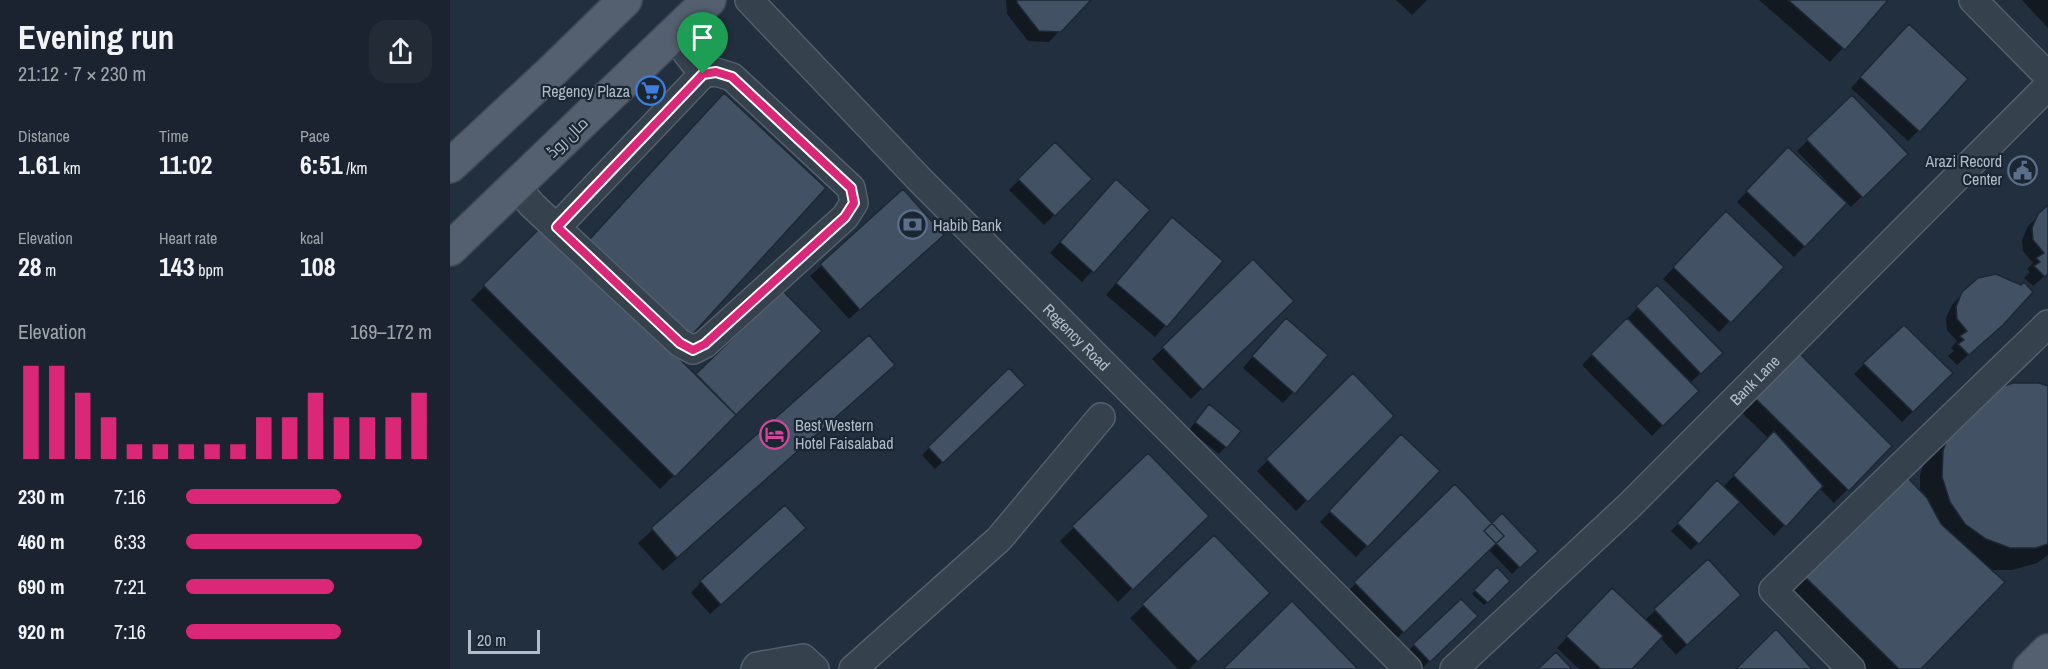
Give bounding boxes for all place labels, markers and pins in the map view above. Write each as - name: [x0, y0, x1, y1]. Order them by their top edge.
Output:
- pin: [677, 12, 728, 74]
- supermarket icon: Regency Plaza: [635, 75, 667, 107]
- place label: Regency Plaza: [542, 80, 631, 102]
- place label: Arazi Record Center: [1924, 150, 2003, 190]
- public building icon: Arazi Record Center: [2007, 154, 2039, 186]
- bank icon: Habib Bank: [896, 209, 928, 241]
- place label: Habib Bank: [933, 214, 1002, 236]
- place label: Best Western Hotel Faisalabad: [795, 414, 894, 454]
- hotel icon: Best Western Hotel Faisalabad: [758, 418, 790, 450]

